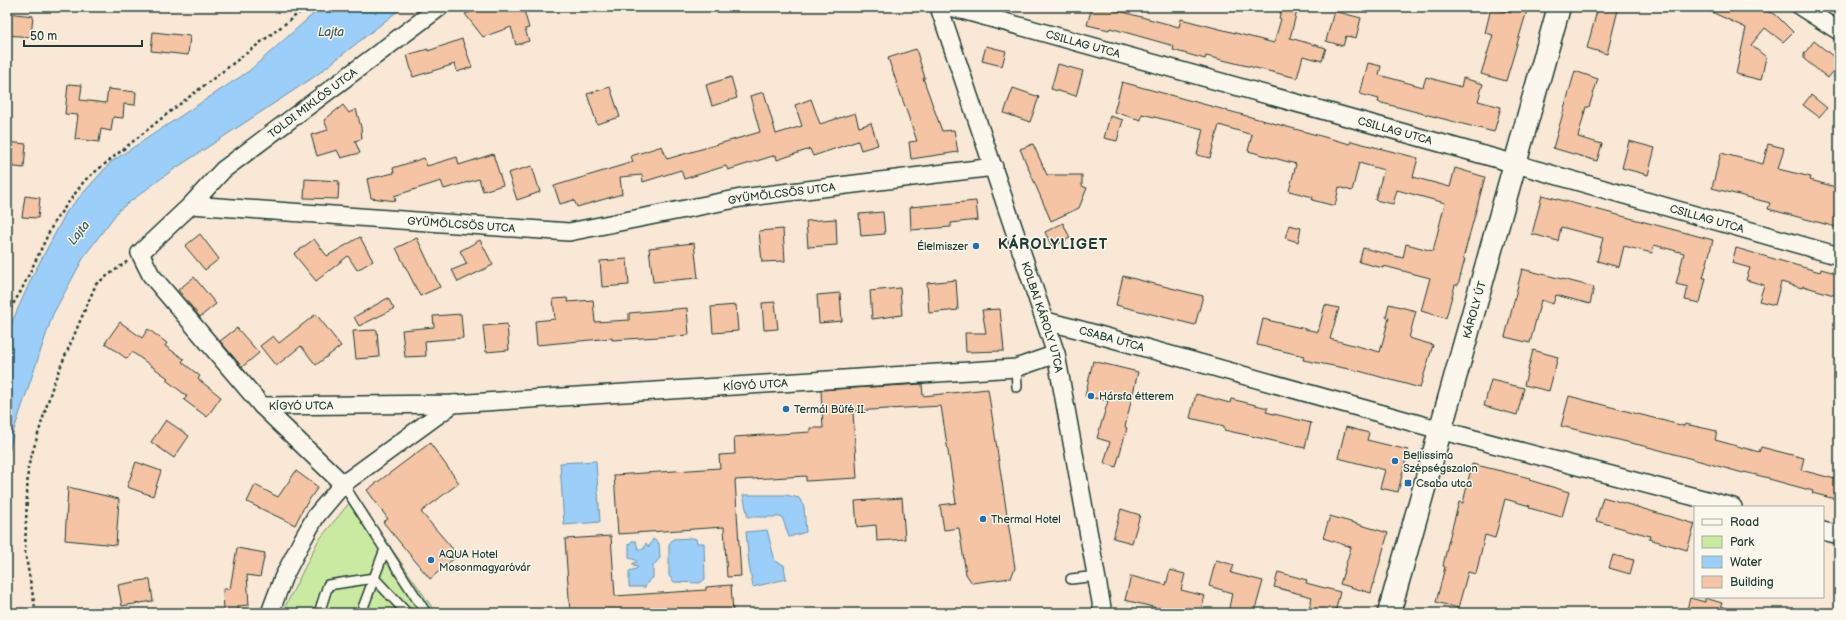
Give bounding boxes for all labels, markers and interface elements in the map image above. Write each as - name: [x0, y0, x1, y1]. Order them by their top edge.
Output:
- scale bar: [24, 22, 142, 48]
- water label: Lajta: [318, 25, 344, 40]
- street label: CSILLAG UTCA: [1044, 27, 1122, 60]
- text: 50 m: [30, 29, 57, 44]
- street label: TOLDI MIKLÓS UTCA: [265, 65, 360, 140]
- street label: CSILLAG UTCA: [1356, 114, 1434, 147]
- street label: GYÜMÖLCSÖS UTCA: [727, 180, 836, 207]
- street label: CSILLAG UTCA: [1668, 202, 1746, 235]
- street label: GYÜMÖLCSÖS UTCA: [407, 214, 516, 235]
- water label: Lajta: [65, 218, 93, 248]
- district label: KÁROLYLIGET: [998, 234, 1108, 254]
- place label: Élelmiszer: [917, 239, 969, 253]
- marker: Élelmiszer: [971, 241, 981, 251]
- street label: KOLBAI KÁROLY UTCA: [1019, 260, 1066, 374]
- street label: KÁROLY ÚT: [1460, 279, 1488, 340]
- street label: CSABA UTCA: [1078, 323, 1146, 354]
- street label: KÍGYÓ UTCA: [723, 376, 788, 393]
- place label: Hársfa étterem: [1099, 390, 1174, 403]
- marker: Hársfa étterem: [1086, 391, 1096, 401]
- street label: KÍGYÓ UTCA: [269, 398, 334, 412]
- place label: Termál Büfé II.: [794, 403, 866, 416]
- marker: Termál Büfé II.: [781, 404, 791, 414]
- place label: Bellissima Szépségszalon: [1403, 449, 1478, 475]
- marker: Bellissima Szépségszalon: [1390, 456, 1400, 466]
- place label: Csaba utca: [1416, 477, 1472, 490]
- marker: Csaba utca: [1403, 478, 1413, 488]
- legend: [1694, 506, 1824, 598]
- place label: Thermal Hotel: [991, 513, 1061, 526]
- marker: Thermal Hotel: [978, 514, 988, 524]
- text: Road: [1730, 515, 1759, 530]
- text: Park: [1730, 535, 1754, 550]
- place label: AQUA Hotel Mosonmagyaróvár: [439, 548, 532, 574]
- marker: AQUA Hotel Mosonmagyaróvár: [426, 555, 436, 565]
- text: Water: [1730, 555, 1762, 570]
- text: Building: [1730, 575, 1774, 590]

